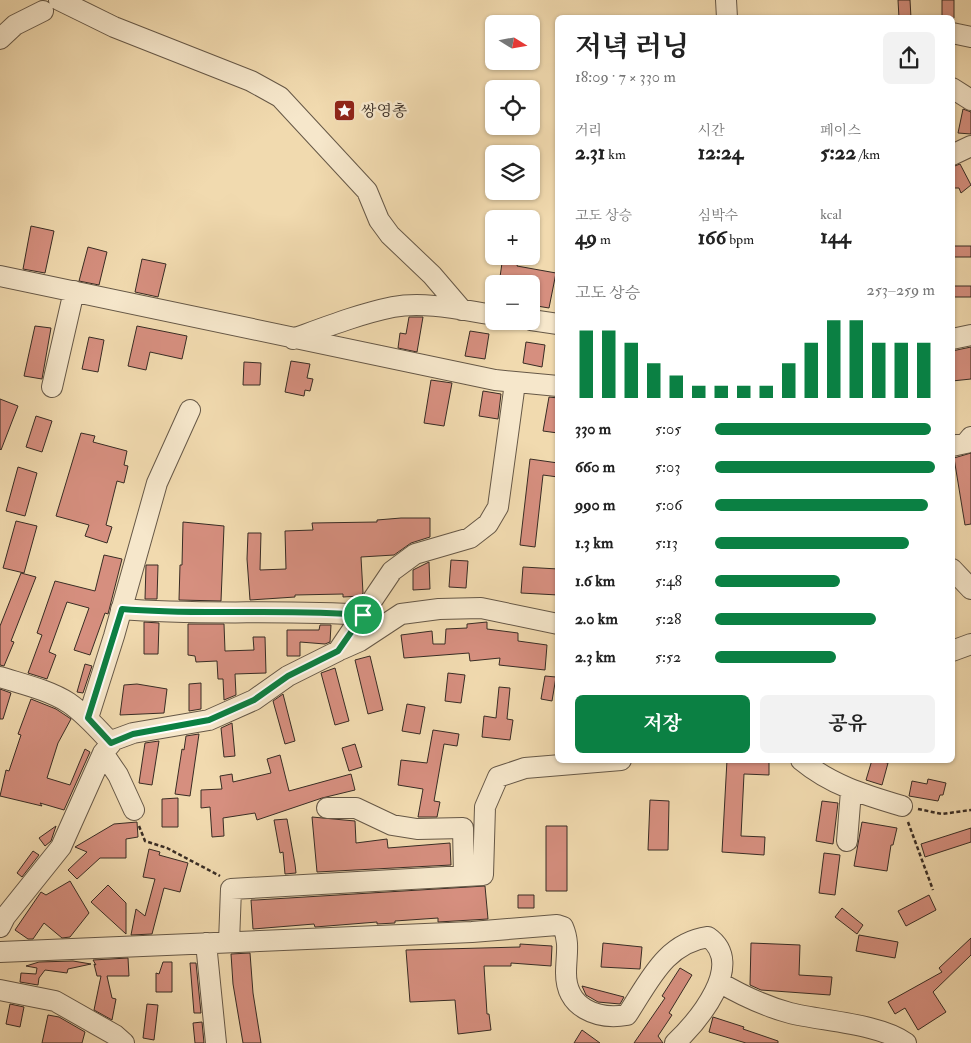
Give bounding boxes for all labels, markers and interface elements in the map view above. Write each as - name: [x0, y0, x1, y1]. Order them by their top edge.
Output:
- north arrow: [485, 15, 540, 70]
- map controls: [485, 15, 540, 330]
- text: 저녁 러닝: [575, 30, 689, 65]
- button: share: [883, 32, 935, 84]
- text: 18:09 · 7 × 330 m: [575, 67, 676, 87]
- button: locate: [485, 80, 540, 135]
- place icon: 쌍영총: [333, 98, 357, 122]
- place label: 쌍영총: [361, 101, 407, 121]
- text: 거리: [575, 122, 602, 139]
- text: 시간: [698, 122, 725, 139]
- text: 페이스: [820, 122, 861, 139]
- text: 2.31: [575, 139, 605, 166]
- text: 12:24: [698, 139, 743, 166]
- text: 5:22: [820, 139, 856, 166]
- button: layers: [485, 145, 540, 200]
- text: km: [605, 146, 626, 163]
- text: /km: [856, 146, 880, 163]
- text: kcal: [820, 206, 842, 223]
- text: 고도 상승: [575, 207, 632, 224]
- text: 심박수: [698, 207, 738, 224]
- button: +: [485, 210, 540, 265]
- text: 144: [820, 223, 850, 250]
- text: 49: [575, 224, 597, 251]
- text: 166: [698, 224, 726, 251]
- text: m: [597, 231, 611, 248]
- text: bpm: [726, 231, 754, 248]
- button: −: [485, 275, 540, 330]
- text: 253–259 m: [867, 280, 935, 300]
- text: 고도 상승: [575, 283, 640, 303]
- text: 330 m: [575, 419, 611, 439]
- text: 5:05: [655, 419, 681, 439]
- text: 660 m: [575, 457, 615, 477]
- text: 5:03: [655, 457, 680, 477]
- text: 990 m: [575, 495, 615, 515]
- text: 5:06: [655, 495, 682, 515]
- text: 1.3 km: [575, 533, 613, 553]
- text: 5:13: [655, 533, 678, 553]
- text: 1.6 km: [575, 571, 615, 591]
- text: 5:48: [655, 571, 682, 591]
- pin: [342, 594, 384, 636]
- icon: arrive: [349, 601, 377, 629]
- text: 2.0 km: [575, 609, 618, 629]
- text: 5:28: [655, 609, 682, 629]
- text: 2.3 km: [575, 647, 616, 667]
- text: 5:52: [655, 647, 681, 667]
- button: 저장: [575, 695, 750, 753]
- button: 공유: [760, 695, 935, 753]

